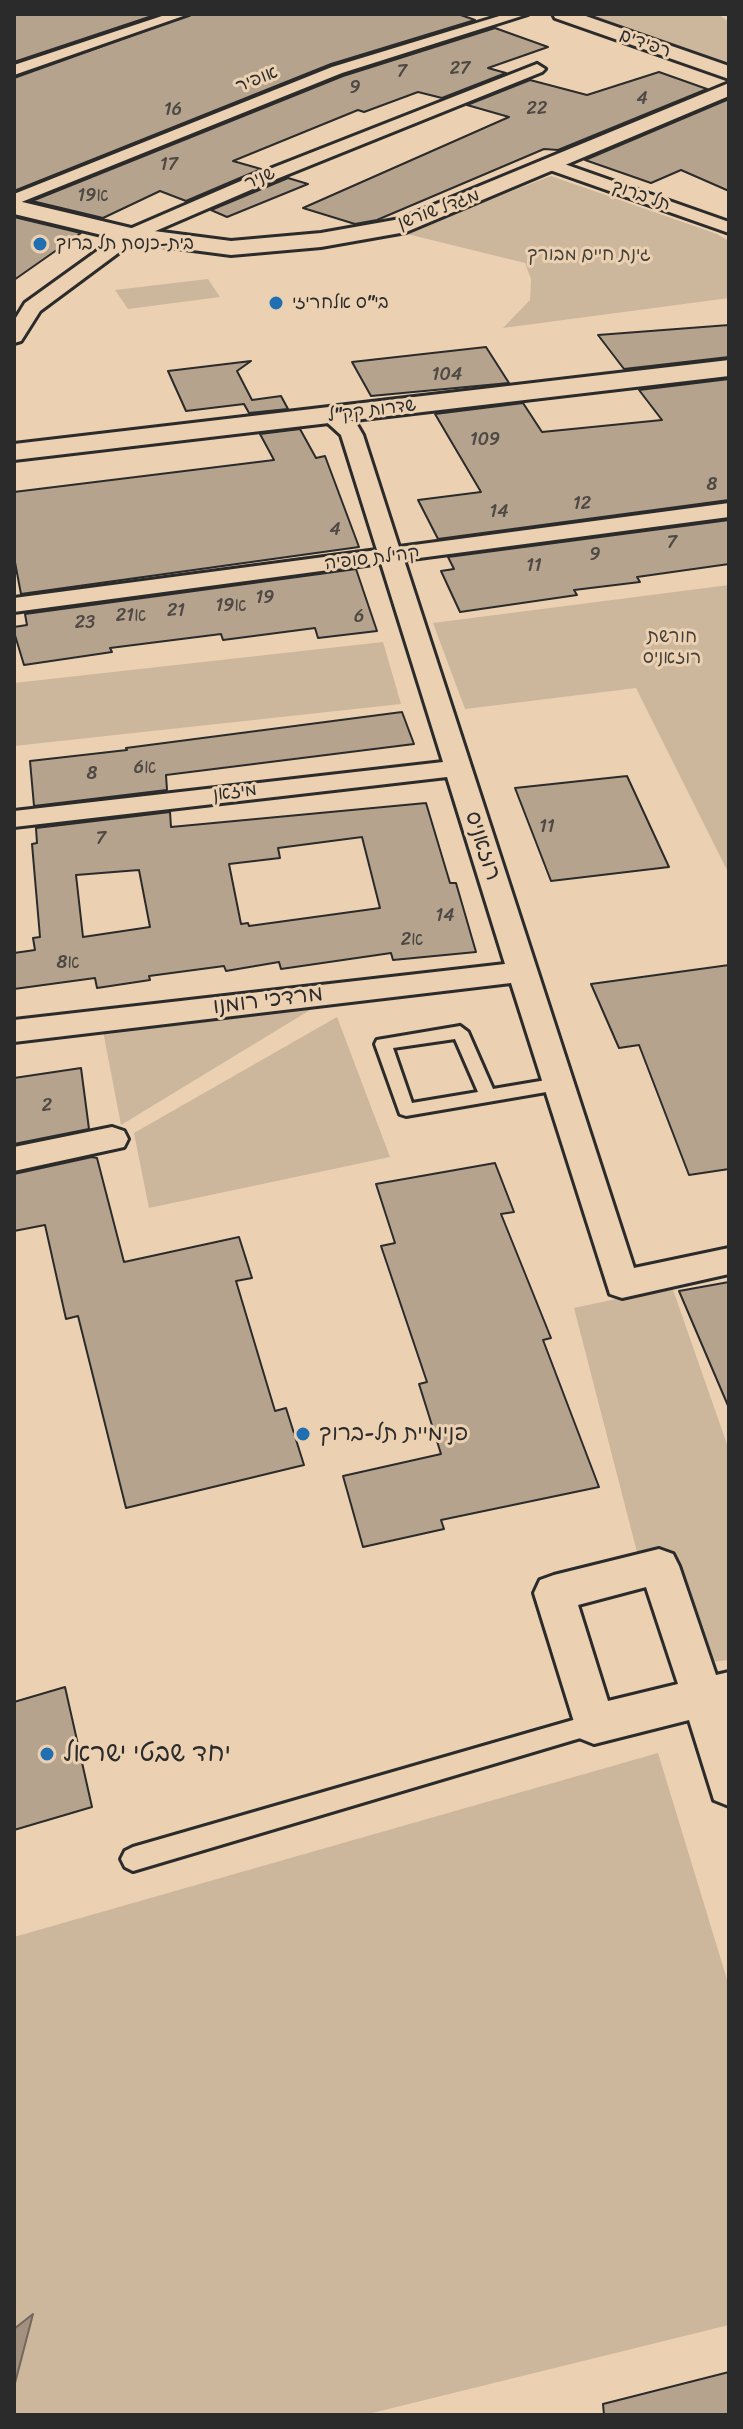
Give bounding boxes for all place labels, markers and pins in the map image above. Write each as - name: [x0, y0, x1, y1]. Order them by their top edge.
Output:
- place label: בית-כנסת תל ברוך: [56, 233, 194, 255]
- marker: בית-כנסת תל ברוך: [31, 235, 49, 253]
- place label: בי"ס אלחריזי: [292, 292, 389, 314]
- marker: בי"ס אלחריזי: [267, 294, 285, 312]
- place label: פנימיית תל-ברוך: [319, 1421, 468, 1447]
- marker: פנימיית תל-ברוך: [294, 1425, 312, 1443]
- place label: יחד שבטי ישראל: [63, 1738, 231, 1770]
- marker: יחד שבטי ישראל: [38, 1745, 56, 1763]

